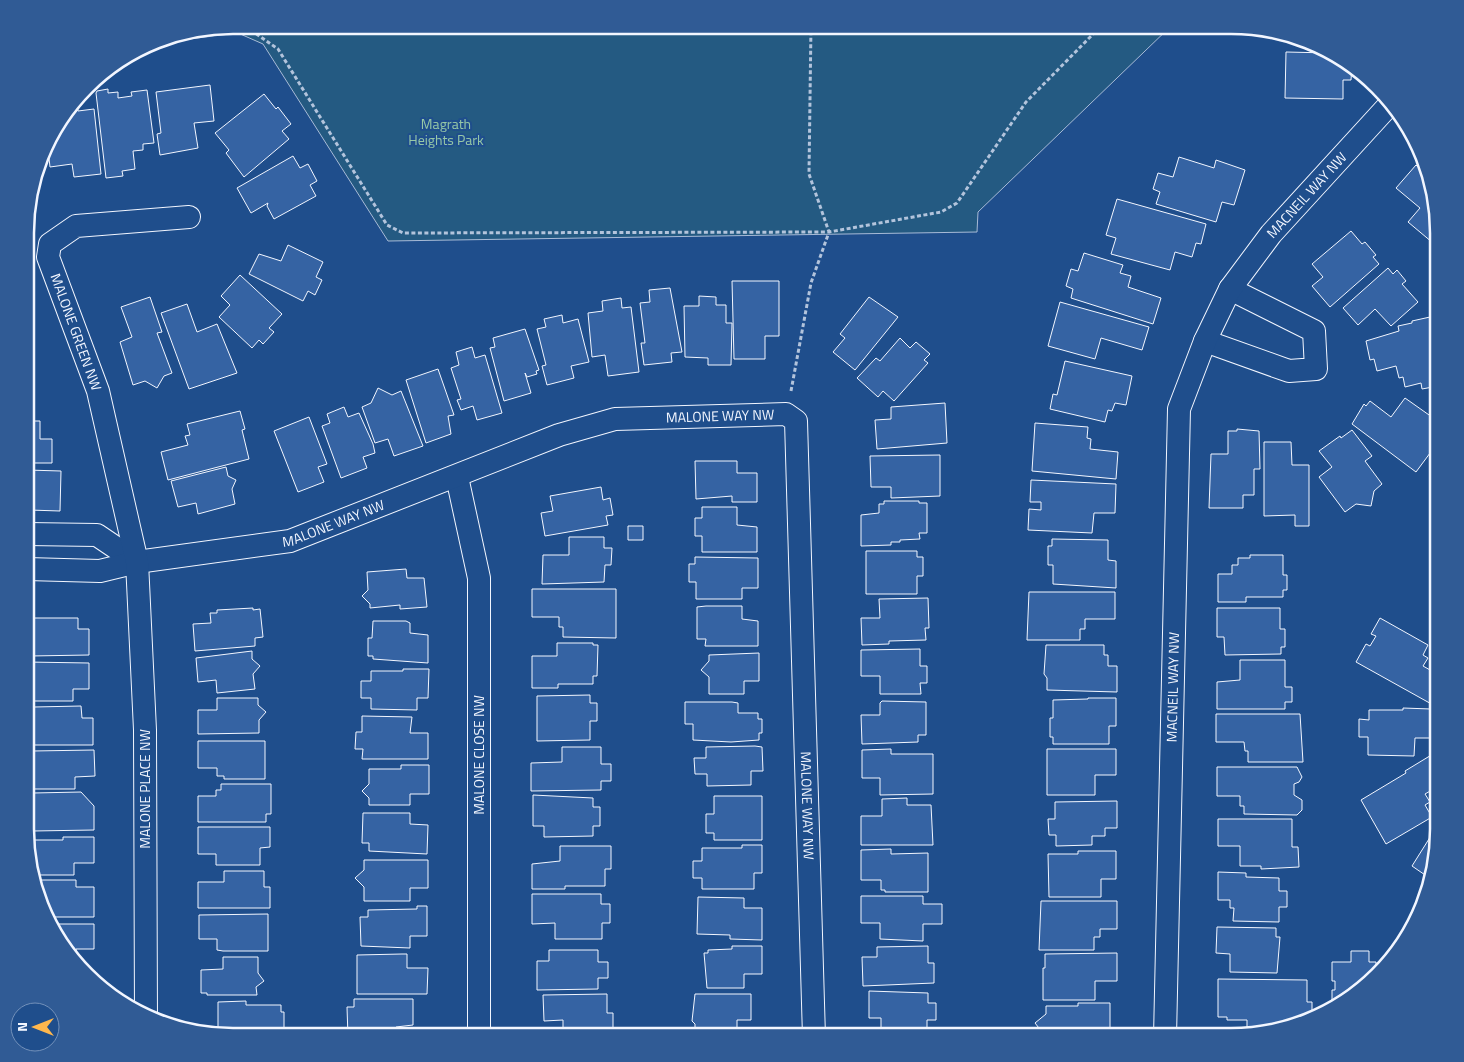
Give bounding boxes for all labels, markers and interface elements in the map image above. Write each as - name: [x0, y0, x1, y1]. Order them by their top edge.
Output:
- park label: Magrath Heights Park: [408, 113, 484, 150]
- street label: MACNEIL WAY NW: [1261, 147, 1351, 243]
- street label: MALONE GREEN NW: [46, 270, 107, 393]
- street label: MALONE WAY NW: [666, 403, 775, 428]
- street label: MALONE WAY NW: [281, 494, 387, 552]
- street label: MACNEIL WAY NW: [1161, 632, 1184, 742]
- street label: MALONE CLOSE NW: [468, 695, 489, 815]
- street label: MALONE PLACE NW: [134, 729, 155, 849]
- street label: MALONE WAY NW: [796, 751, 820, 860]
- north arrow: [10, 1002, 60, 1052]
- text: N: [11, 1022, 32, 1032]

